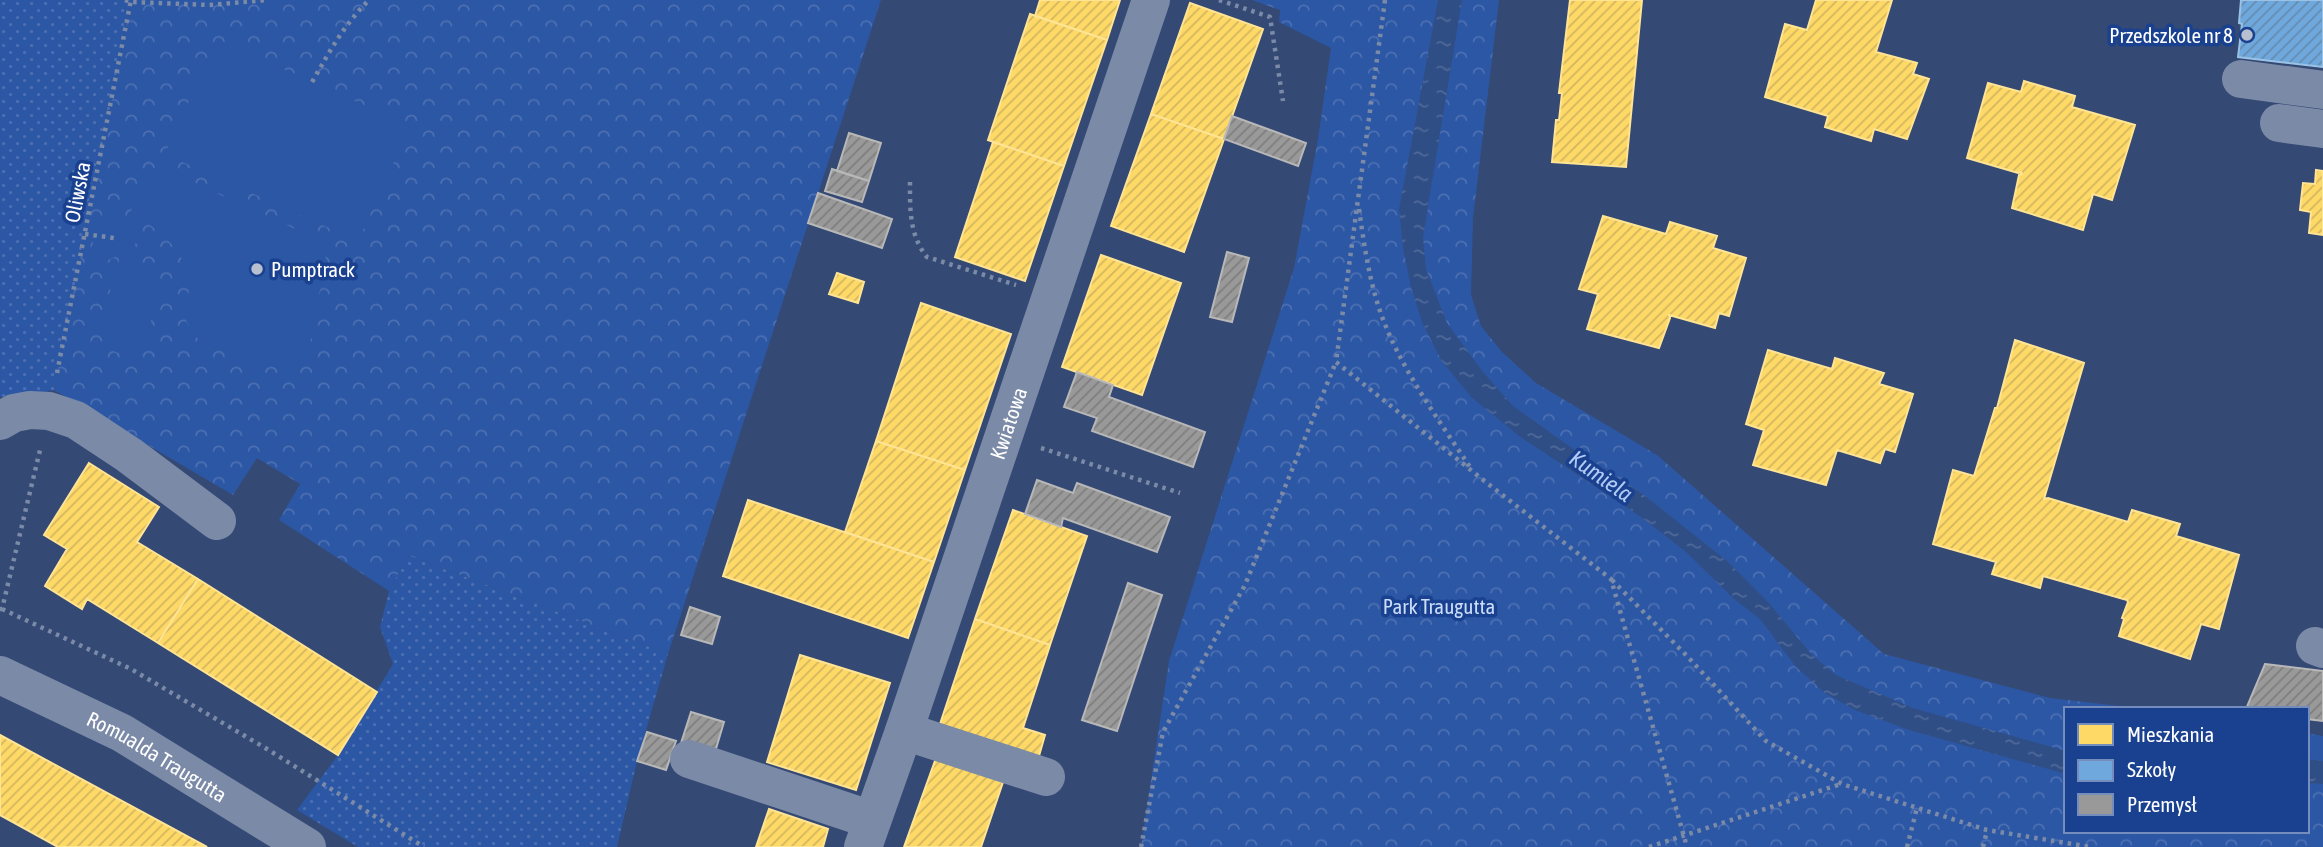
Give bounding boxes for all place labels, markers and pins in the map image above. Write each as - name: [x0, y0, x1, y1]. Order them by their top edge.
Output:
- place label: Przedszkole nr 8: [2109, 23, 2233, 47]
- marker: Przedszkole nr 8: [2239, 27, 2255, 43]
- place label: Pumptrack: [271, 257, 355, 281]
- marker: Pumptrack: [249, 261, 265, 277]

